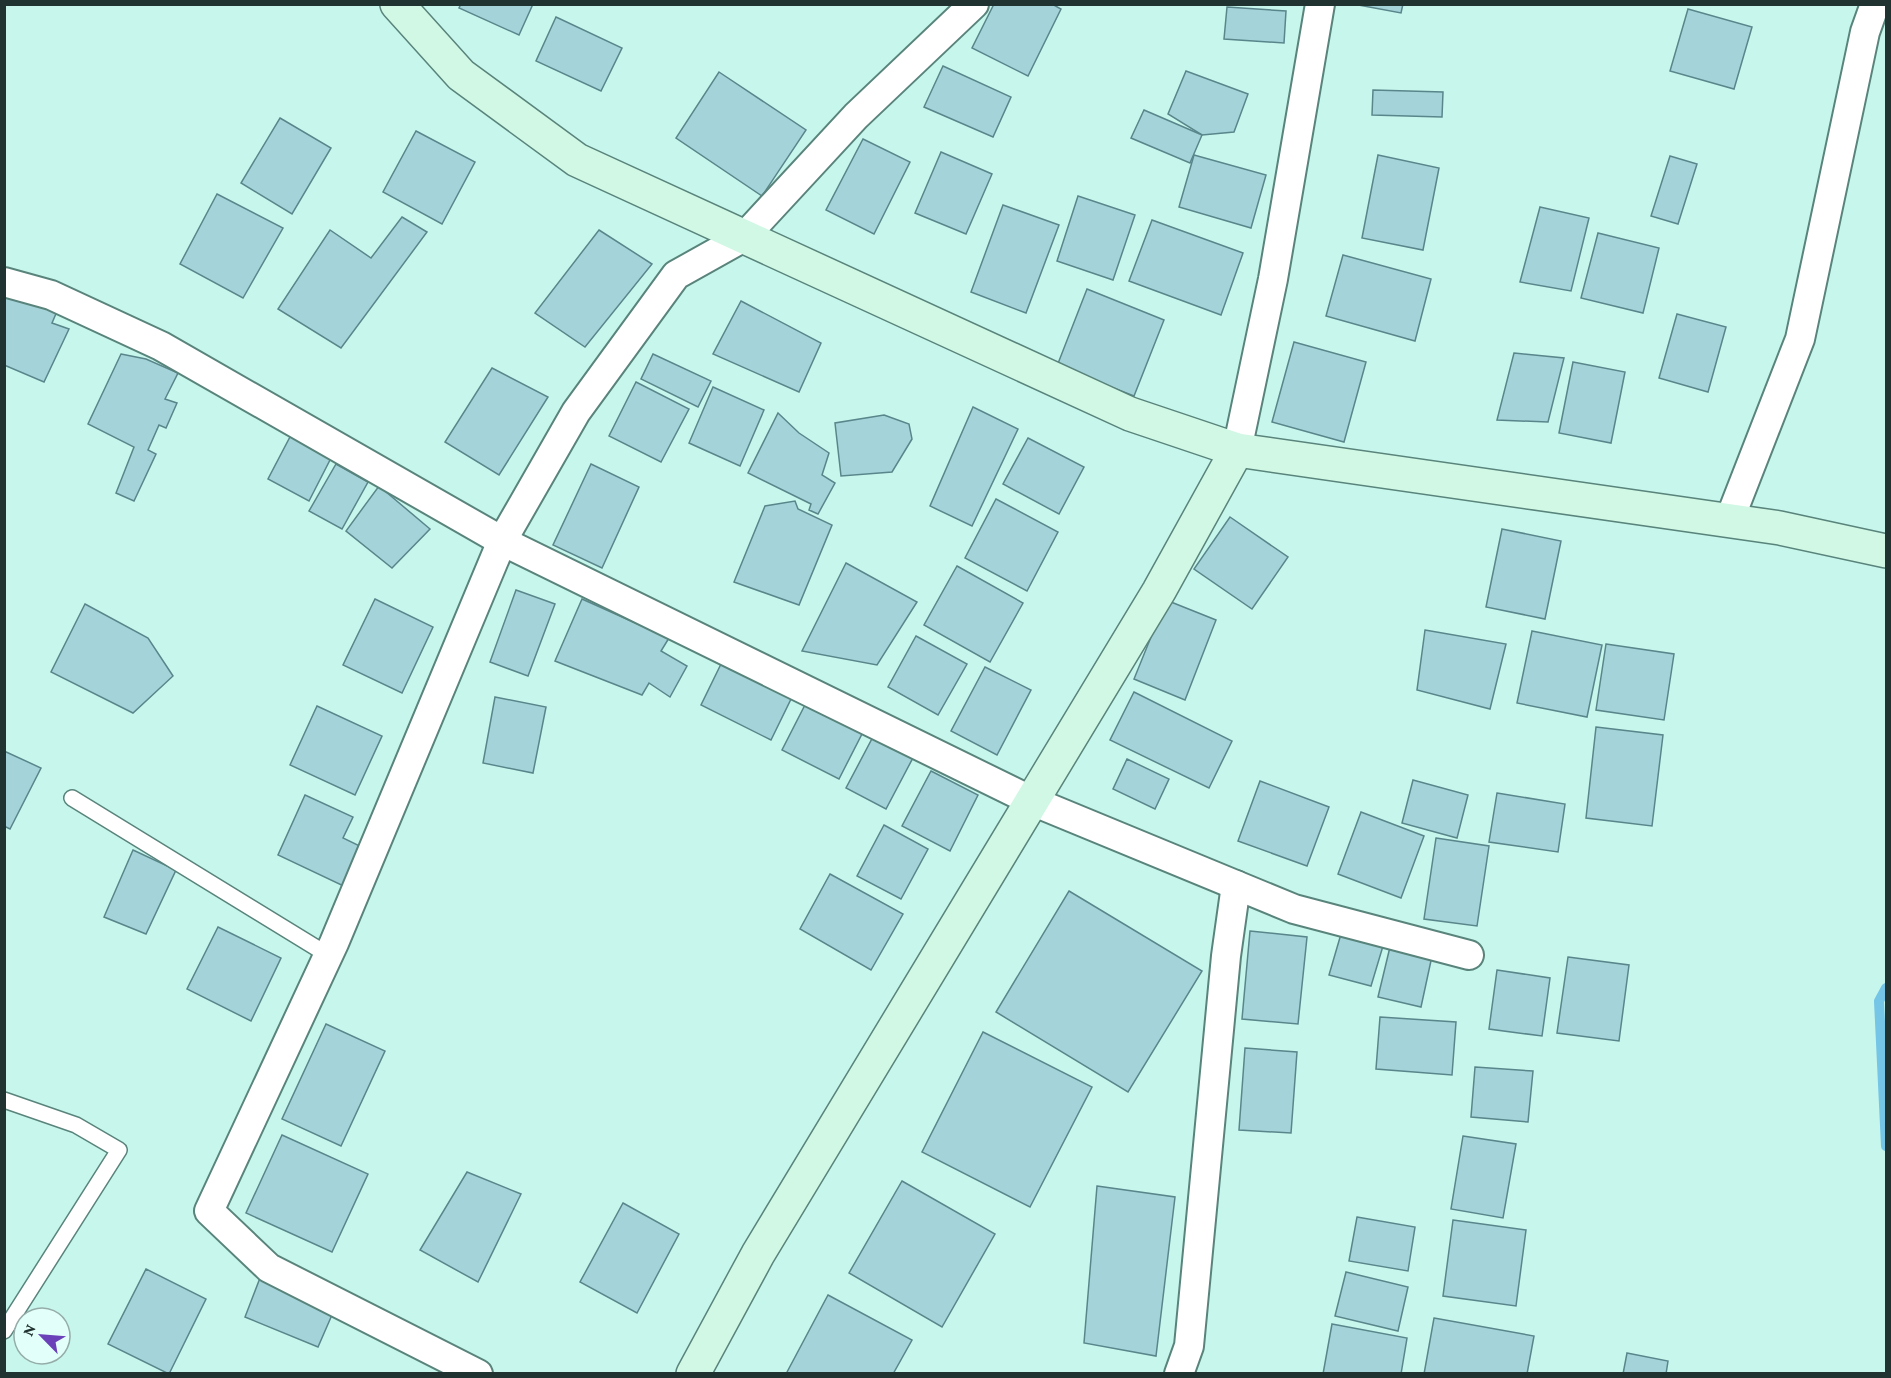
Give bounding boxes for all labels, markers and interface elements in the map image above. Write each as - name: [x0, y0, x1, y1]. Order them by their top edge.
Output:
- north arrow: [12, 1306, 72, 1366]
- text: N: [19, 1321, 39, 1338]

